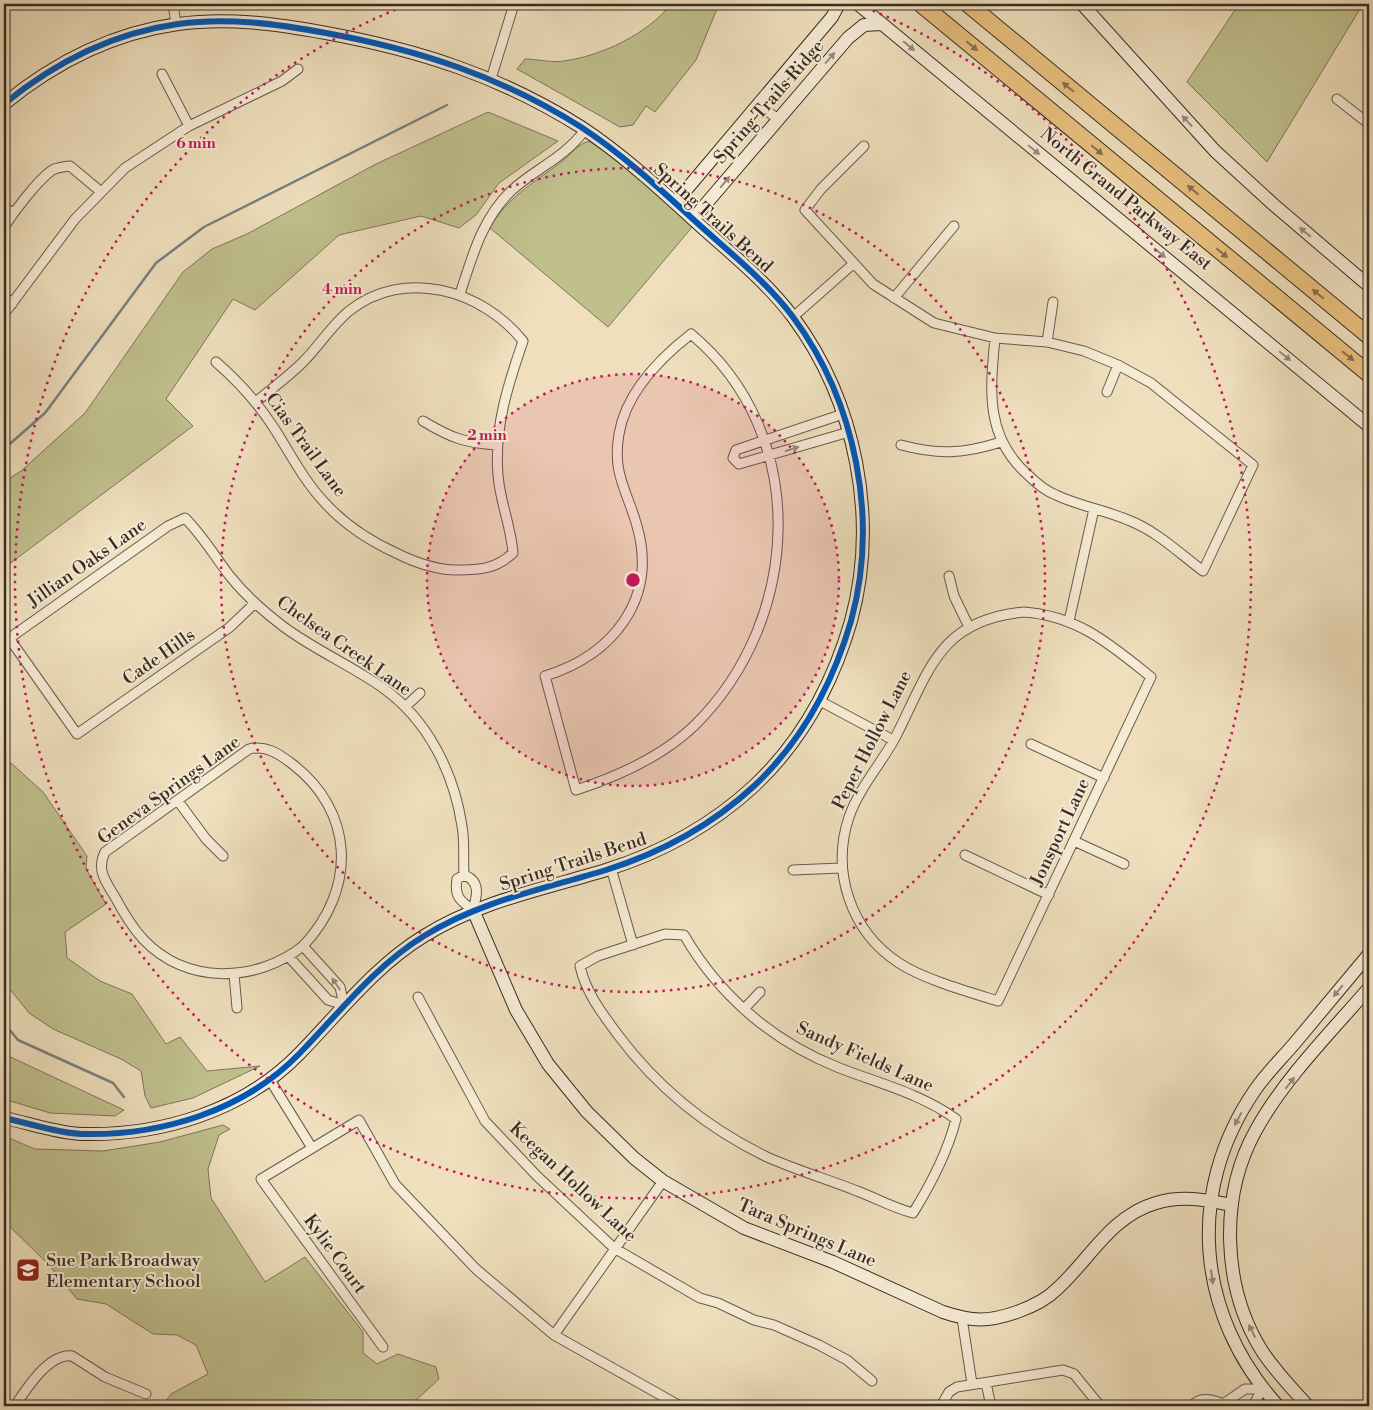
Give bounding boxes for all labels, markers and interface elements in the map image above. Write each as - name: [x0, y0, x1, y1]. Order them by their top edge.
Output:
- street label: Spring Trails Ridge: [709, 35, 829, 169]
- one-way arrow: [966, 40, 978, 51]
- one-way arrow: [902, 41, 915, 52]
- one-way arrow: [824, 53, 836, 65]
- one-way arrow: [1062, 81, 1075, 92]
- one-way arrow: [1181, 115, 1193, 127]
- street label: North Grand Parkway East: [1035, 123, 1217, 276]
- text: 6 min: [176, 134, 217, 153]
- one-way arrow: [1028, 144, 1041, 155]
- one-way arrow: [1090, 144, 1103, 155]
- street label: Spring Trails Bend: [649, 158, 778, 278]
- one-way arrow: [719, 176, 730, 189]
- one-way arrow: [1187, 185, 1200, 196]
- one-way arrow: [1299, 227, 1311, 238]
- one-way arrow: [1154, 247, 1166, 258]
- one-way arrow: [1216, 248, 1229, 259]
- text: 4 min: [322, 280, 363, 299]
- one-way arrow: [1312, 289, 1324, 300]
- one-way arrow: [1278, 351, 1291, 362]
- one-way arrow: [1341, 351, 1354, 362]
- street label: Cias Trail Lane: [260, 388, 352, 502]
- text: 2 min: [467, 426, 507, 445]
- one-way arrow: [784, 445, 799, 453]
- street label: Jillian Oaks Lane: [22, 513, 151, 613]
- centre of rings: [624, 571, 642, 589]
- street label: Chelsea Creek Lane: [272, 591, 416, 701]
- street label: Cade Hills: [118, 624, 200, 690]
- street label: Peper Hollow Lane: [827, 667, 917, 813]
- street label: Geneva Springs Lane: [93, 730, 245, 850]
- street label: Jonsport Lane: [1025, 775, 1095, 890]
- street label: Spring Trails Bend: [497, 827, 650, 897]
- one-way arrow: [331, 977, 341, 991]
- one-way arrow: [1332, 985, 1343, 998]
- street label: Sandy Fields Lane: [793, 1016, 937, 1098]
- one-way arrow: [1284, 1077, 1295, 1090]
- one-way arrow: [1234, 1112, 1242, 1126]
- street label: Keegan Hollow Lane: [504, 1117, 642, 1247]
- street label: Tara Springs Lane: [734, 1193, 880, 1273]
- street label: Kylie Court: [298, 1210, 372, 1299]
- place label: Sue Park Broadway Elementary School: [46, 1249, 201, 1293]
- school or university icon: Sue Park Broadway Elementary School: [15, 1257, 41, 1283]
- one-way arrow: [1208, 1269, 1216, 1285]
- one-way arrow: [1248, 1324, 1256, 1339]

